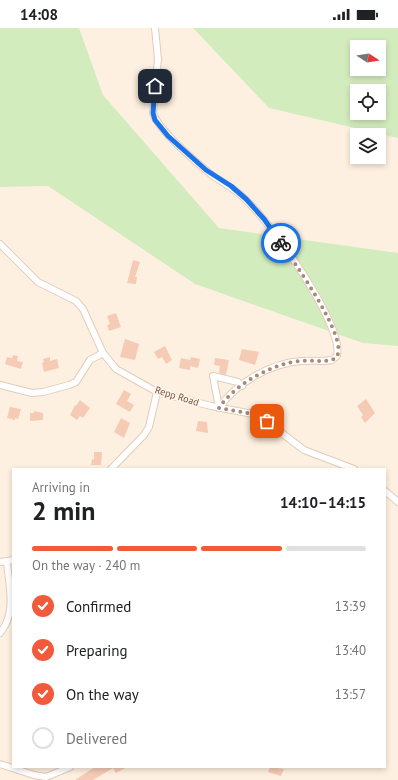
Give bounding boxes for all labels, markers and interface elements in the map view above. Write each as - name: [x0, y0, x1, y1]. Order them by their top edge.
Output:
- text: 14:08: [20, 5, 58, 24]
- north arrow: [350, 40, 386, 76]
- map controls: [350, 40, 386, 164]
- pin: [138, 69, 172, 103]
- icon: home: [144, 75, 166, 97]
- button: locate: [350, 84, 386, 120]
- button: layers: [350, 128, 386, 164]
- courier: [261, 223, 301, 263]
- icon: bike: [270, 232, 292, 254]
- street label: Repp Road: [153, 383, 201, 409]
- pin: [250, 404, 284, 438]
- icon: bag: [256, 410, 278, 432]
- text: Arriving in: [32, 479, 90, 496]
- text: 14:10–14:15: [280, 493, 366, 512]
- text: 2 min: [32, 494, 95, 527]
- text: On the way · 240 m: [32, 557, 140, 574]
- icon: check: [32, 595, 54, 617]
- text: Confirmed: [66, 597, 131, 616]
- text: 13:39: [335, 598, 366, 615]
- icon: check: [32, 639, 54, 661]
- text: Preparing: [66, 641, 128, 660]
- text: 13:40: [335, 642, 366, 659]
- icon: check: [32, 683, 54, 705]
- text: On the way: [66, 685, 139, 704]
- text: 13:57: [335, 686, 366, 703]
- text: Delivered: [66, 729, 127, 748]

